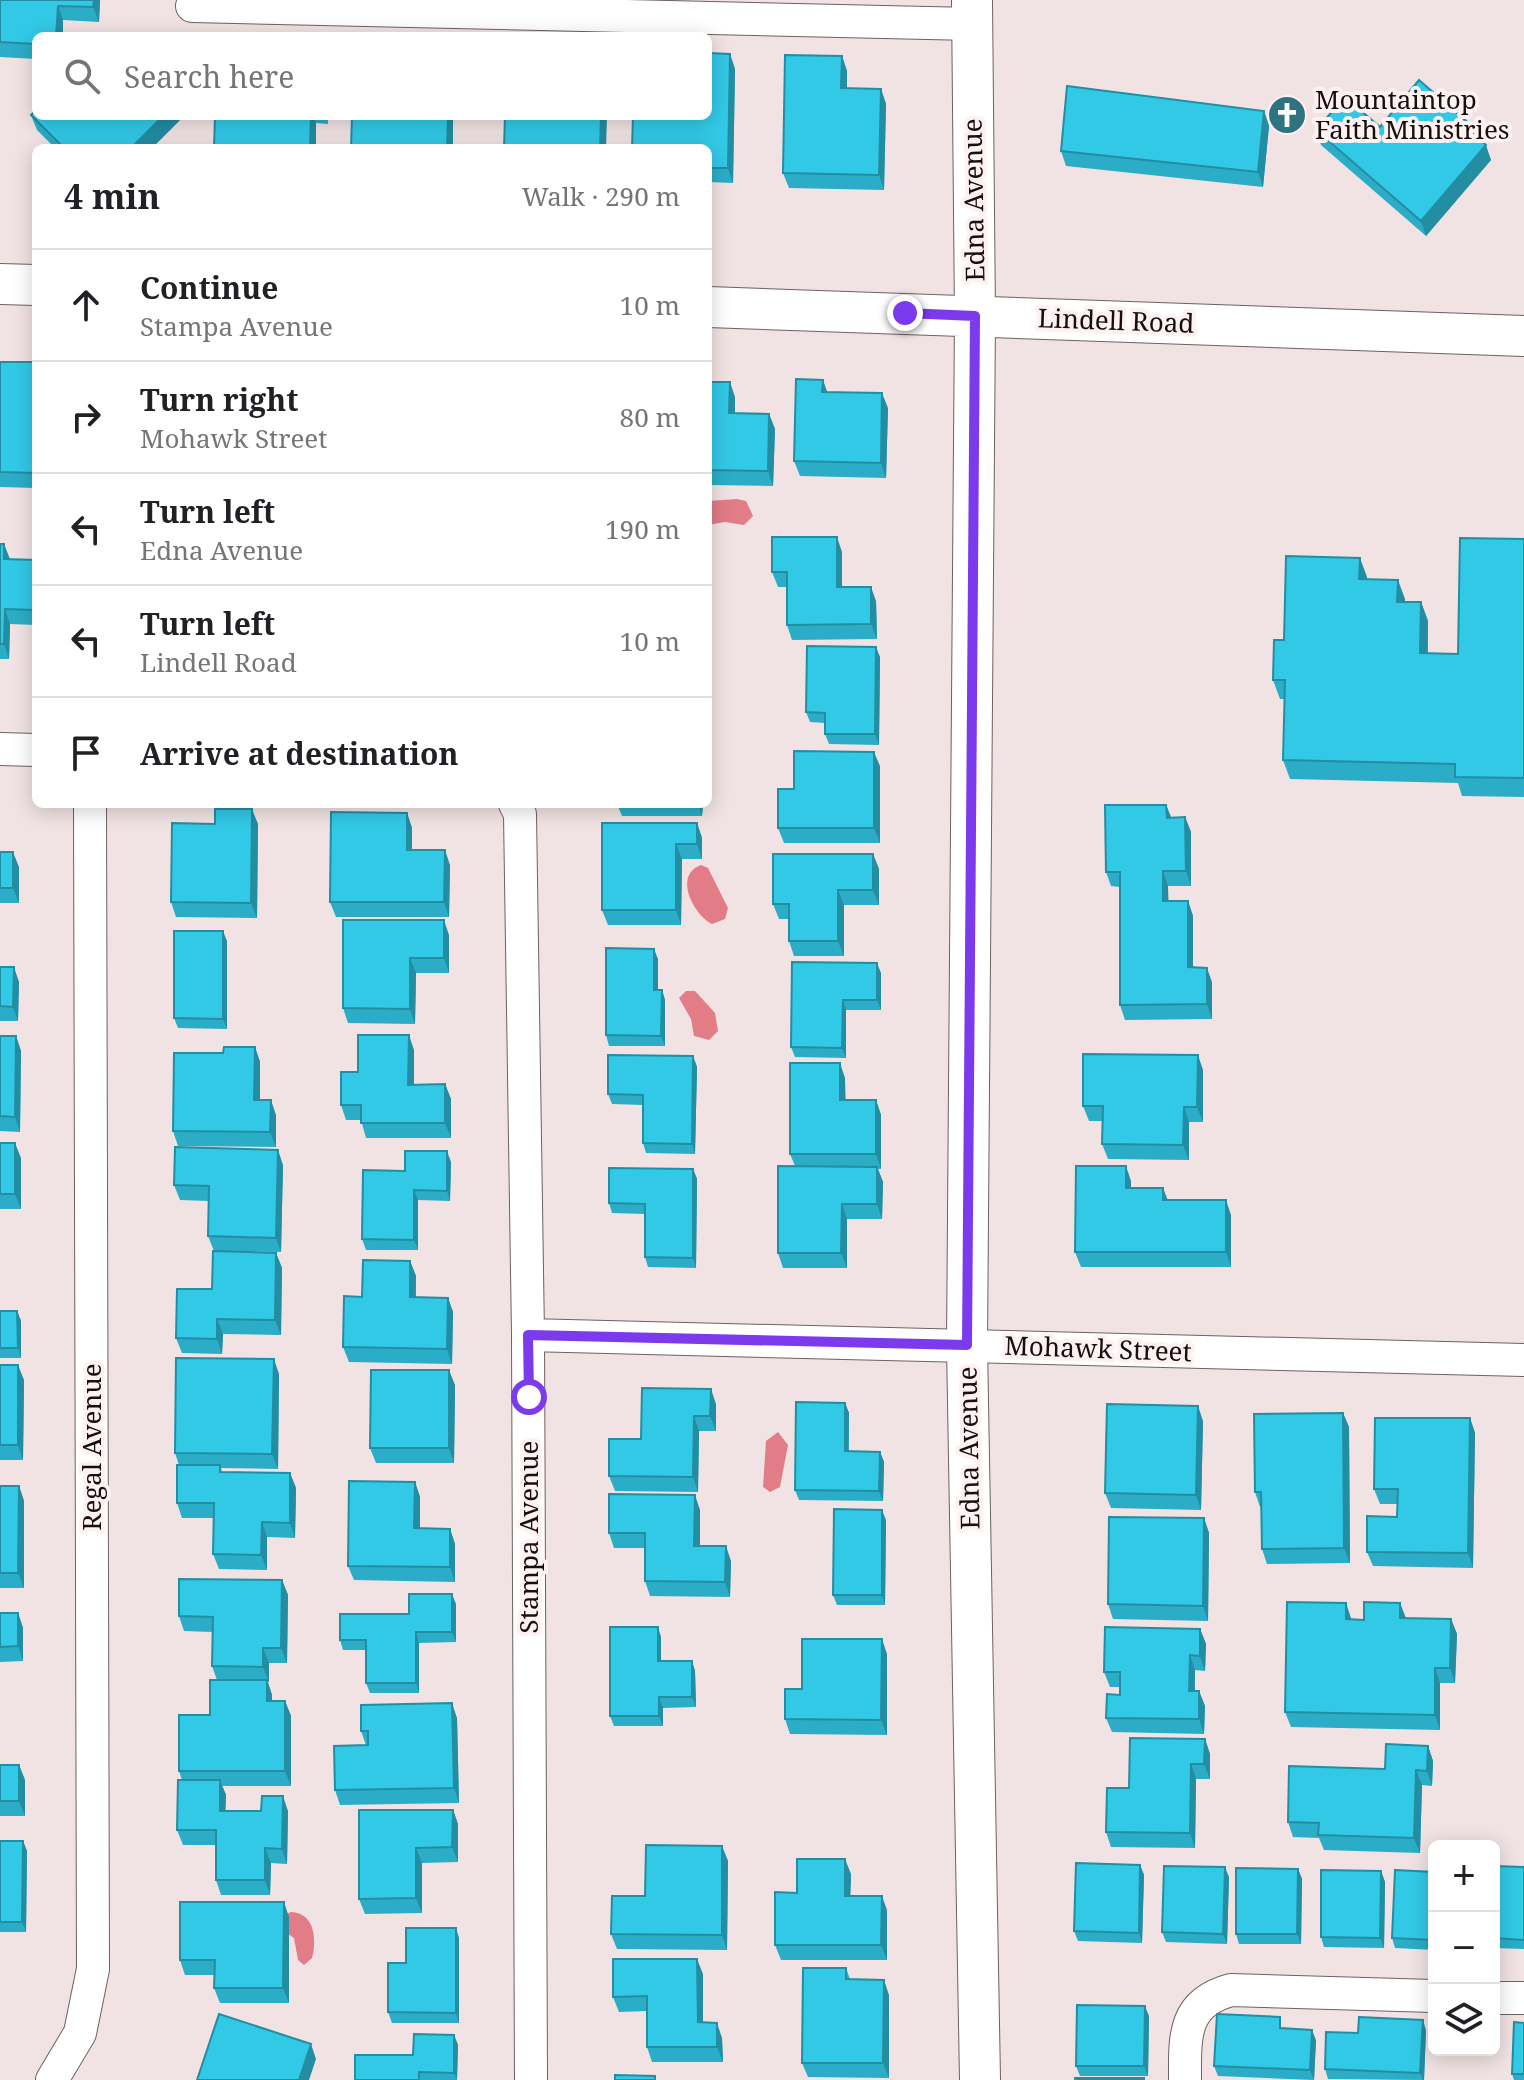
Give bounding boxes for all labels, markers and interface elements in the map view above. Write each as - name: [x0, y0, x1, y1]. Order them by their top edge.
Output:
- search box: [32, 32, 712, 120]
- icon: search: [60, 54, 104, 98]
- text: Search here: [124, 56, 294, 97]
- place label: Mountaintop Faith Ministries: [1315, 81, 1510, 147]
- church icon: Mountaintop Faith Ministries: [1266, 94, 1308, 136]
- street label: Edna Avenue: [954, 118, 992, 282]
- text: 4 min: [64, 173, 160, 219]
- text: Walk · 290 m: [522, 178, 680, 214]
- text: Continue: [140, 267, 278, 308]
- icon: ahead: [64, 283, 108, 327]
- text: 10 m: [620, 287, 680, 323]
- route end: [887, 295, 923, 331]
- street label: Lindell Road: [1037, 299, 1195, 341]
- text: Stampa Avenue: [140, 308, 333, 344]
- text: Turn right: [140, 379, 298, 420]
- icon: right: [64, 395, 108, 439]
- text: 80 m: [620, 399, 680, 435]
- text: Mohawk Street: [140, 420, 327, 456]
- text: Turn left: [140, 491, 275, 532]
- icon: left: [64, 507, 108, 551]
- text: 190 m: [605, 511, 680, 547]
- text: Edna Avenue: [140, 532, 303, 568]
- text: Turn left: [140, 603, 275, 644]
- icon: left: [64, 619, 108, 663]
- text: 10 m: [620, 623, 680, 659]
- text: Lindell Road: [140, 644, 297, 680]
- icon: arrive: [64, 731, 108, 775]
- text: Arrive at destination: [140, 733, 459, 774]
- street label: Mohawk Street: [1004, 1327, 1192, 1369]
- street label: Regal Avenue: [73, 1363, 109, 1531]
- street label: Edna Avenue: [949, 1366, 987, 1530]
- route start: [511, 1379, 547, 1415]
- street label: Stampa Avenue: [510, 1441, 546, 1633]
- map controls: [1428, 1840, 1500, 2056]
- button: +: [1428, 1840, 1500, 1912]
- button: −: [1428, 1912, 1500, 1984]
- button: layers: [1428, 1984, 1500, 2056]

